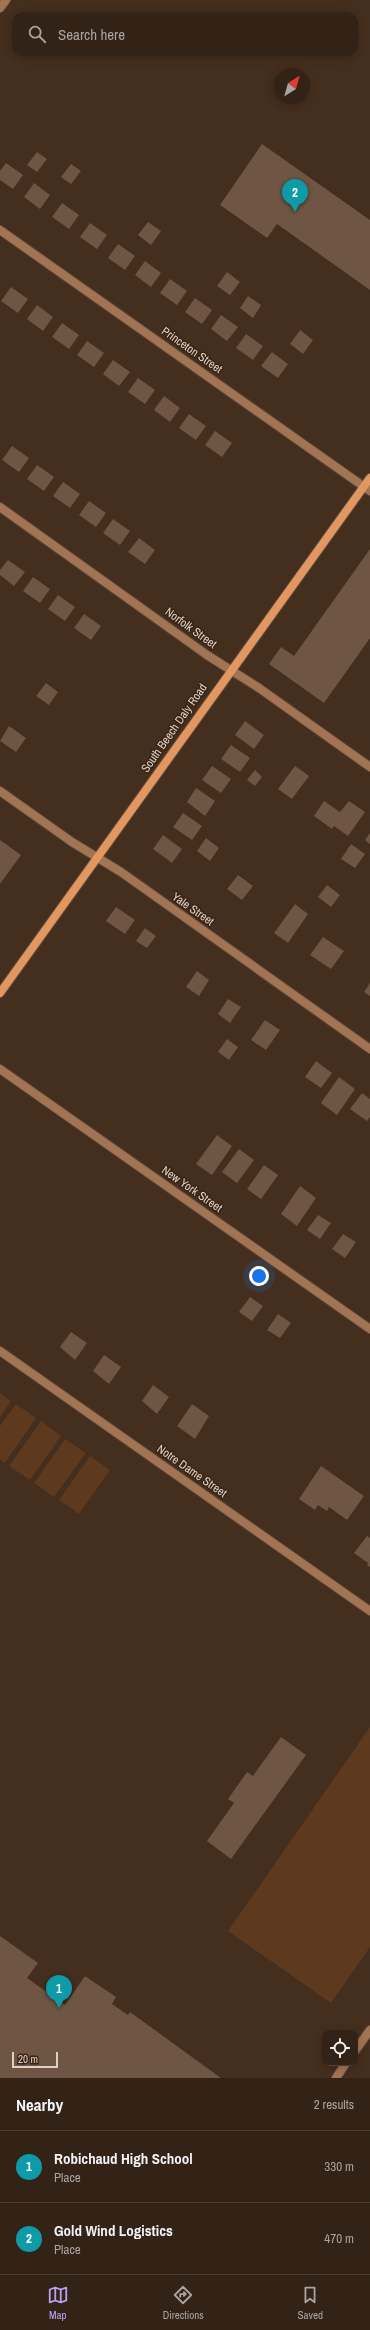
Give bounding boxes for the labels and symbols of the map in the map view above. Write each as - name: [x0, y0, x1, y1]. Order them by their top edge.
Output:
- north arrow: [274, 68, 310, 104]
- pin: 2: [282, 179, 308, 212]
- street label: Princeton Street: [158, 323, 226, 377]
- street label: Norfolk Street: [162, 604, 220, 652]
- street label: South Beech Daly Road: [137, 680, 211, 776]
- street label: Yale Street: [169, 889, 217, 929]
- street label: New York Street: [158, 1162, 226, 1216]
- your location: [249, 1266, 269, 1286]
- street label: Notre Dame Street: [154, 1441, 230, 1501]
- pin: 1: [46, 1975, 72, 2008]
- scale bar: [12, 2050, 58, 2069]

